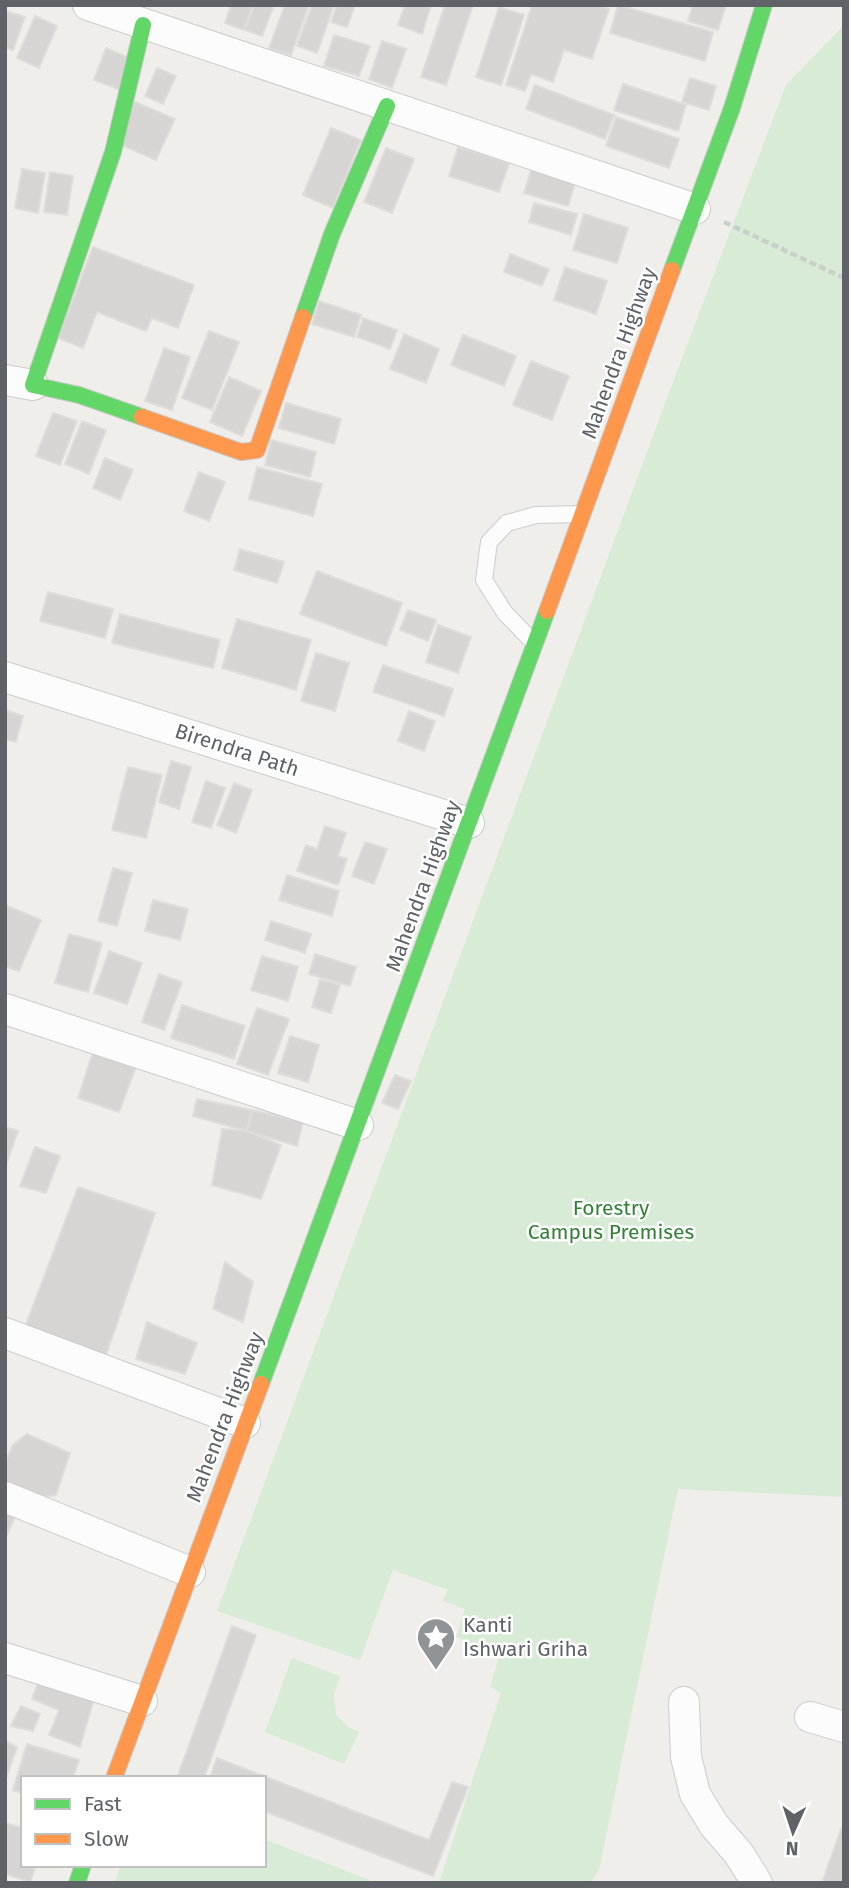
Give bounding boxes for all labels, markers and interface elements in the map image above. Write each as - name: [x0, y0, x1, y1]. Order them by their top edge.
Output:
- street label: Mahendra Highway: [576, 263, 662, 442]
- street label: Birendra Path: [172, 718, 302, 782]
- street label: Mahendra Highway: [380, 796, 466, 975]
- park label: Forestry Campus Premises: [528, 1195, 695, 1245]
- street label: Mahendra Highway: [181, 1328, 270, 1506]
- place label: Kanti Ishwari Griha: [463, 1612, 588, 1662]
- place icon: Kanti Ishwari Griha: [415, 1616, 457, 1671]
- legend: [21, 1776, 266, 1867]
- text: Fast: [84, 1791, 122, 1817]
- north arrow: [758, 1797, 828, 1867]
- text: Slow: [84, 1826, 129, 1852]
- text: N: [785, 1837, 799, 1860]

